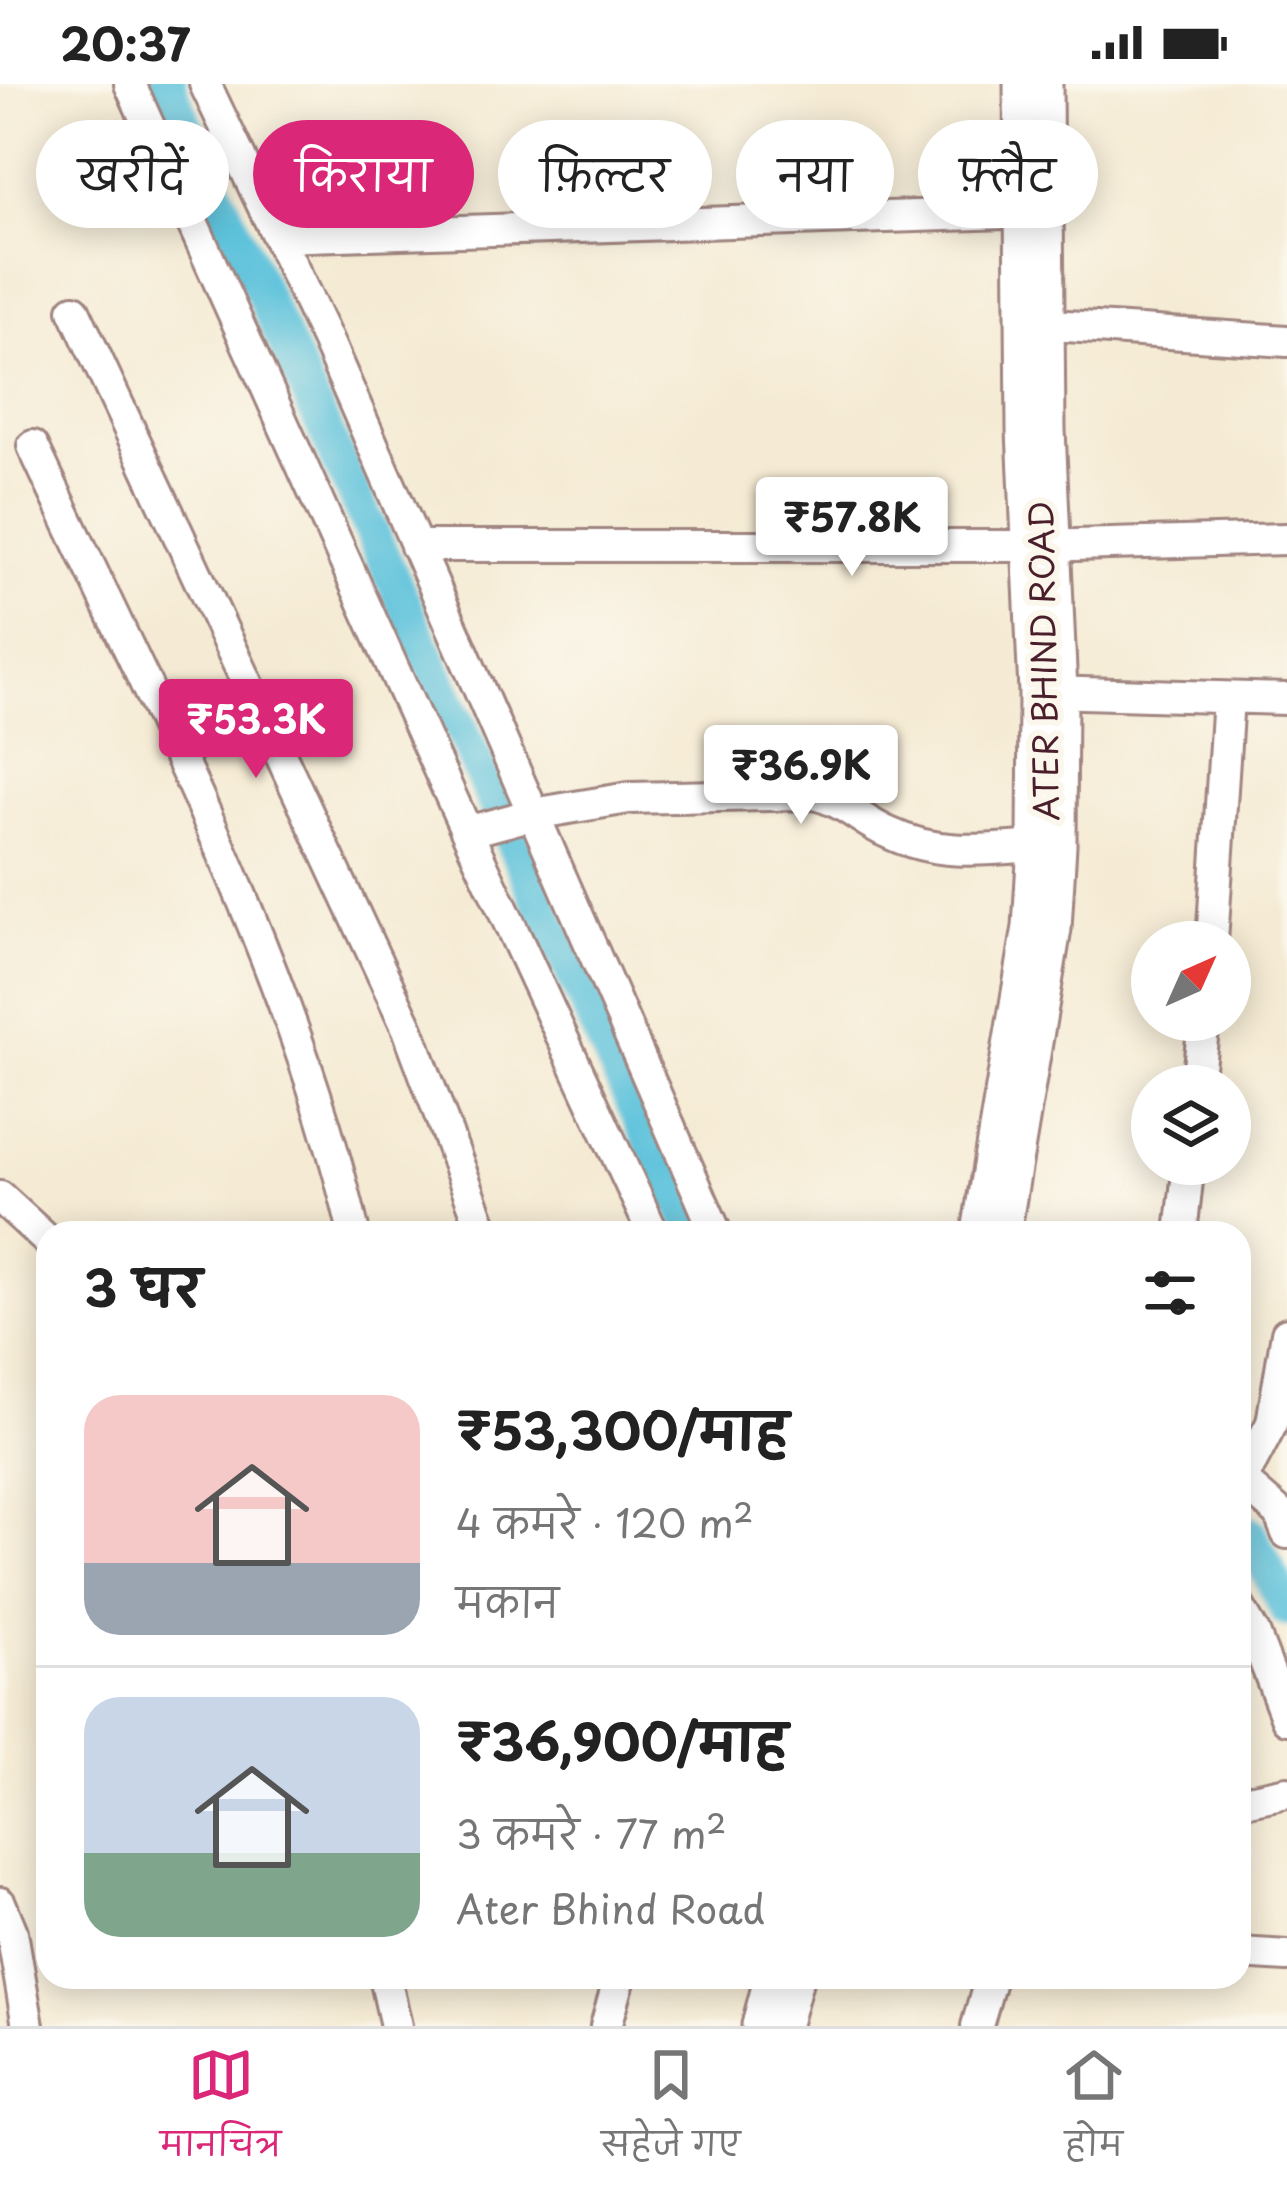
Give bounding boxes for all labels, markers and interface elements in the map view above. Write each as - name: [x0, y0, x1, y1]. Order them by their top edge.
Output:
- text: 20:37: [60, 8, 190, 76]
- chip: खरीदें: [36, 120, 229, 228]
- chip: किराया: [253, 120, 474, 228]
- chip: फ़िल्टर: [498, 120, 712, 228]
- chip: नया: [736, 120, 894, 228]
- chip: फ़्लैट: [918, 120, 1098, 228]
- pin: ₹57.8K: [754, 477, 950, 579]
- text: ₹57.8K: [783, 486, 921, 545]
- street label: ATER BHIND ROAD: [1014, 501, 1070, 821]
- pin: ₹53.3K: [158, 679, 354, 781]
- text: ₹53.3K: [186, 688, 326, 747]
- pin: ₹36.9K: [703, 725, 899, 827]
- text: ₹36.9K: [731, 734, 871, 793]
- north arrow: [1131, 921, 1251, 1041]
- map controls: [1131, 921, 1251, 1185]
- button: layers: [1131, 1065, 1251, 1185]
- text: 3 घर: [84, 1247, 202, 1324]
- icon: filters: [1137, 1260, 1203, 1326]
- text: ₹53,300/माह: [456, 1390, 788, 1467]
- icon: home: [180, 1443, 324, 1587]
- text: 4 कमरे · 120 m²: [456, 1492, 754, 1551]
- text: मकान: [456, 1571, 559, 1630]
- text: ₹36,900/माह: [456, 1701, 788, 1778]
- icon: home: [180, 1745, 324, 1889]
- text: 3 कमरे · 77 m²: [456, 1803, 727, 1862]
- text: Ater Bhind Road: [456, 1878, 765, 1937]
- tab: मानचित्र: [160, 2042, 281, 2181]
- tab: सहेजे गए: [601, 2042, 741, 2181]
- tab: होम: [1061, 2042, 1127, 2181]

